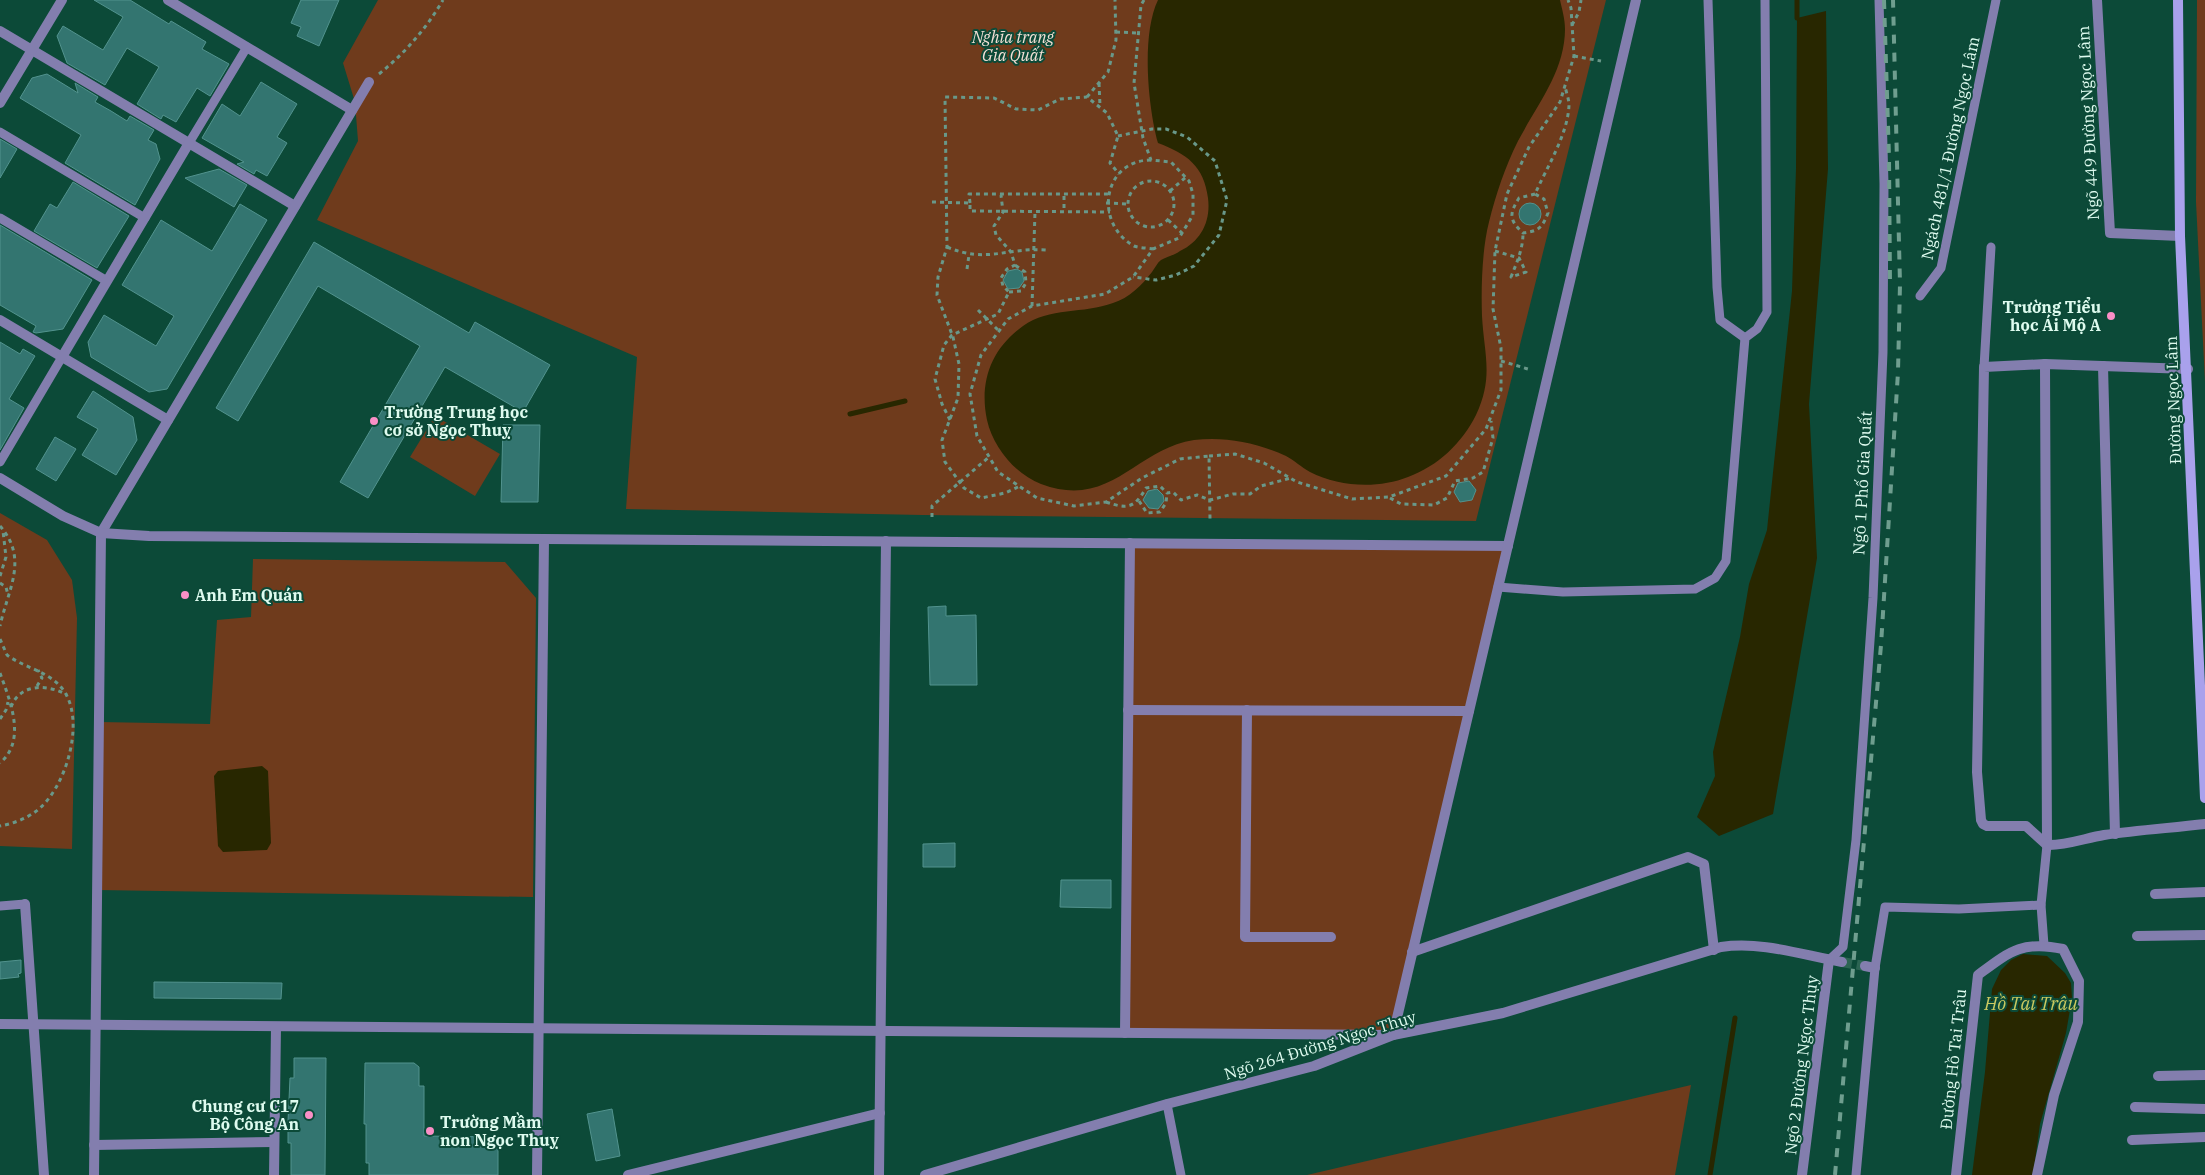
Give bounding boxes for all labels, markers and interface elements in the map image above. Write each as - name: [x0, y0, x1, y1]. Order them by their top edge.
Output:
- street label: Ngõ 449 Đường Ngọc Lâm: [2073, 25, 2103, 221]
- park label: Nghĩa trang Gia Quất: [971, 27, 1054, 65]
- street label: Ngách 481/1 Đường Ngọc Lâm: [1917, 34, 1983, 262]
- place label: Trường Tiểu học Ái Mộ A: [2002, 297, 2101, 335]
- marker: Trường Tiểu học Ái Mộ A: [2105, 310, 2117, 322]
- street label: Đường Ngọc Lâm: [2161, 336, 2185, 464]
- place label: Trường Trung học cơ sở Ngọc Thuỵ: [384, 402, 528, 440]
- street label: Ngõ 1 Phố Gia Quất: [1848, 410, 1876, 556]
- marker: Trường Trung học cơ sở Ngọc Thuỵ: [368, 415, 380, 427]
- place label: Anh Em Quán: [195, 585, 303, 605]
- marker: Anh Em Quán: [179, 589, 191, 601]
- street label: Ngõ 2 Đường Ngọc Thụy: [1780, 974, 1822, 1156]
- street label: Đường Hồ Tai Trâu: [1936, 988, 1970, 1130]
- water label: Hồ Tai Trâu: [1983, 992, 2078, 1015]
- street label: Ngõ 264 Đường Ngọc Thụy: [1222, 1006, 1419, 1084]
- place label: Chung cư C17 Bộ Công An: [192, 1096, 299, 1134]
- marker: Chung cư C17 Bộ Công An: [303, 1109, 315, 1121]
- place label: Trường Mầm non Ngọc Thuỵ: [440, 1111, 560, 1150]
- marker: Trường Mầm non Ngọc Thuỵ: [424, 1125, 436, 1137]

